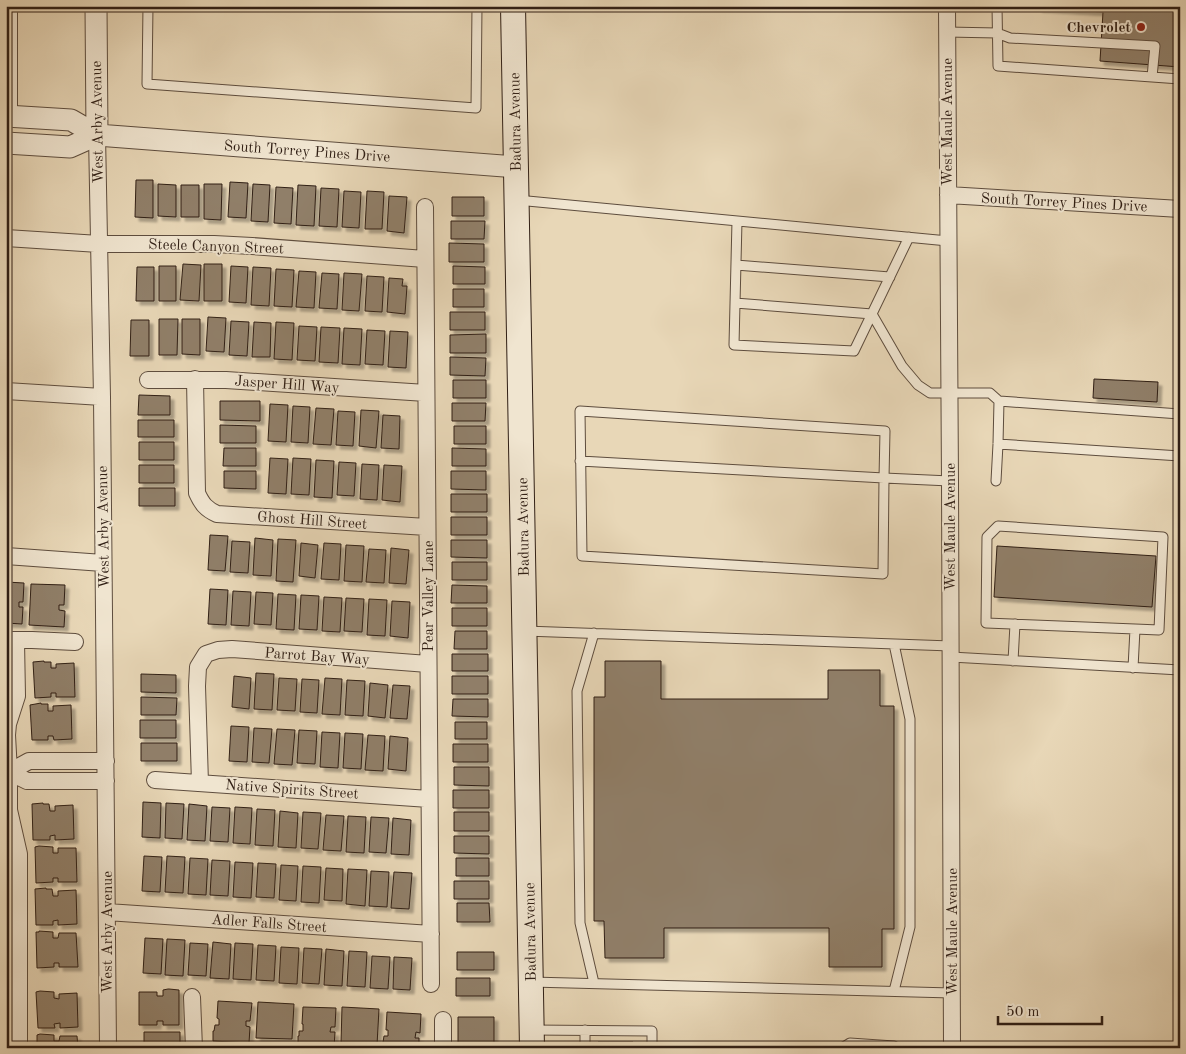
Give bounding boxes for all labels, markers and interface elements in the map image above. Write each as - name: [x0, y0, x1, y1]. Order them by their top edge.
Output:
- place label: Chevrolet: [1066, 21, 1132, 36]
- marker: Chevrolet: [1135, 21, 1147, 33]
- street label: West Maule Avenue: [941, 58, 956, 186]
- street label: West Arby Avenue: [90, 60, 107, 183]
- street label: Badura Avenue: [508, 72, 525, 172]
- street label: South Torrey Pines Drive: [223, 139, 391, 166]
- street label: South Torrey Pines Drive: [980, 192, 1148, 215]
- street label: Steele Canyon Street: [148, 238, 284, 257]
- street label: Jasper Hill Way: [234, 374, 340, 397]
- street label: West Maule Avenue: [944, 463, 959, 591]
- street label: West Arby Avenue: [96, 465, 113, 588]
- street label: Badura Avenue: [516, 477, 533, 577]
- street label: Ghost Hill Street: [256, 510, 367, 533]
- street label: Pear Valley Lane: [422, 540, 437, 652]
- street label: Parrot Bay Way: [264, 646, 370, 669]
- street label: Native Spirits Street: [225, 778, 359, 803]
- street label: West Maule Avenue: [946, 868, 961, 996]
- street label: West Arby Avenue: [101, 871, 116, 993]
- street label: Badura Avenue: [523, 882, 540, 982]
- street label: Adler Falls Street: [211, 913, 327, 936]
- scale bar: [998, 994, 1102, 1026]
- text: 50 m: [1006, 1005, 1040, 1020]

